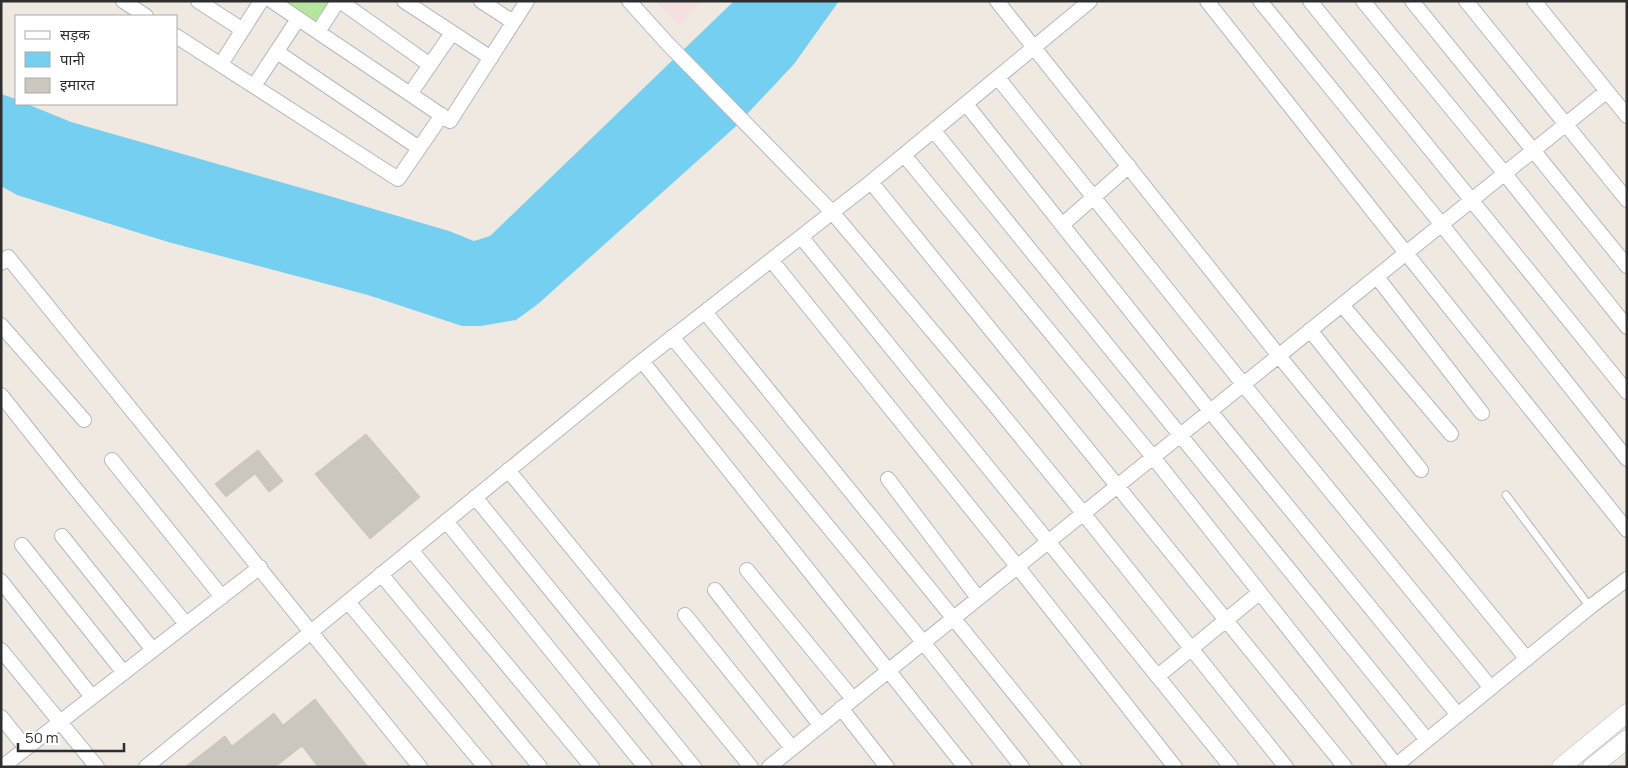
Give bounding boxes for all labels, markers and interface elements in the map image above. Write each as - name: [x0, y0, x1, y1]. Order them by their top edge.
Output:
- legend: [15, 15, 178, 105]
- text: सड़क: [60, 24, 90, 45]
- text: पानी: [60, 49, 86, 70]
- text: इमारत: [60, 74, 95, 95]
- scale bar: [18, 720, 124, 752]
- text: 50 m: [25, 727, 59, 748]

